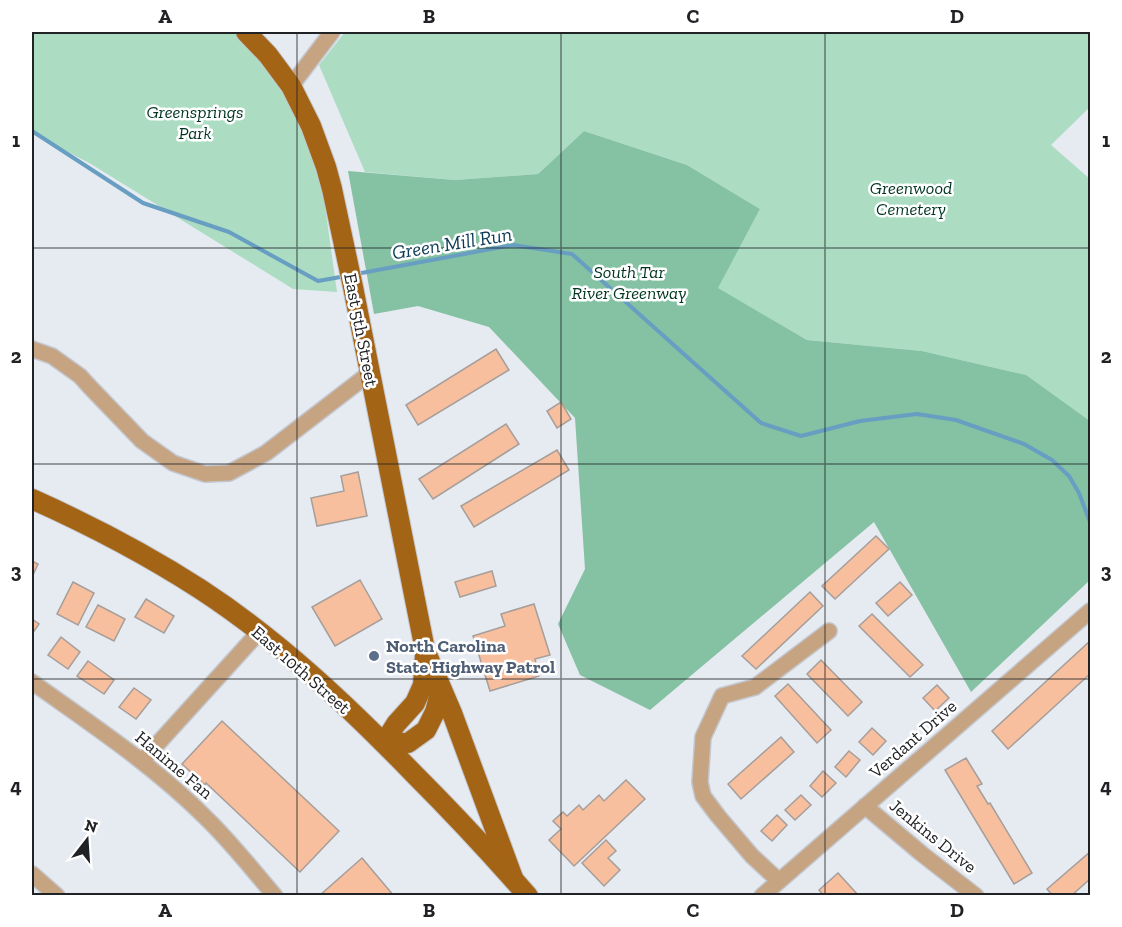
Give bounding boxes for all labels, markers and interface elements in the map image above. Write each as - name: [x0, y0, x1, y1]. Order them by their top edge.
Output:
- text: A: [158, 4, 172, 28]
- text: B: [423, 4, 435, 28]
- text: C: [687, 4, 700, 28]
- text: D: [950, 4, 964, 28]
- park label: Greensprings Park: [146, 101, 244, 144]
- text: 1: [12, 128, 20, 152]
- text: 1: [1102, 128, 1110, 152]
- park label: Greenwood Cemetery: [870, 177, 952, 220]
- water label: Green Mill Run: [390, 222, 514, 264]
- park label: South Tar River Greenway: [572, 261, 686, 304]
- street label: East 5th Street: [339, 271, 383, 389]
- text: 2: [11, 344, 22, 368]
- text: 2: [1101, 344, 1112, 368]
- text: 3: [11, 559, 22, 583]
- text: 3: [1101, 559, 1112, 583]
- street label: East 10th Street: [247, 621, 355, 719]
- place label: North Carolina State Highway Patrol: [386, 635, 555, 678]
- marker: North Carolina State Highway Patrol: [367, 649, 381, 663]
- street label: Verdant Drive: [864, 695, 961, 784]
- street label: Hanime Fan: [131, 726, 218, 804]
- text: 4: [10, 774, 22, 798]
- text: 4: [1100, 774, 1112, 798]
- street label: Jenkins Drive: [885, 794, 981, 878]
- north arrow: [57, 810, 117, 870]
- text: N: [83, 815, 100, 837]
- text: A: [158, 898, 172, 922]
- text: B: [423, 898, 435, 922]
- text: C: [687, 898, 700, 922]
- text: D: [950, 898, 964, 922]

